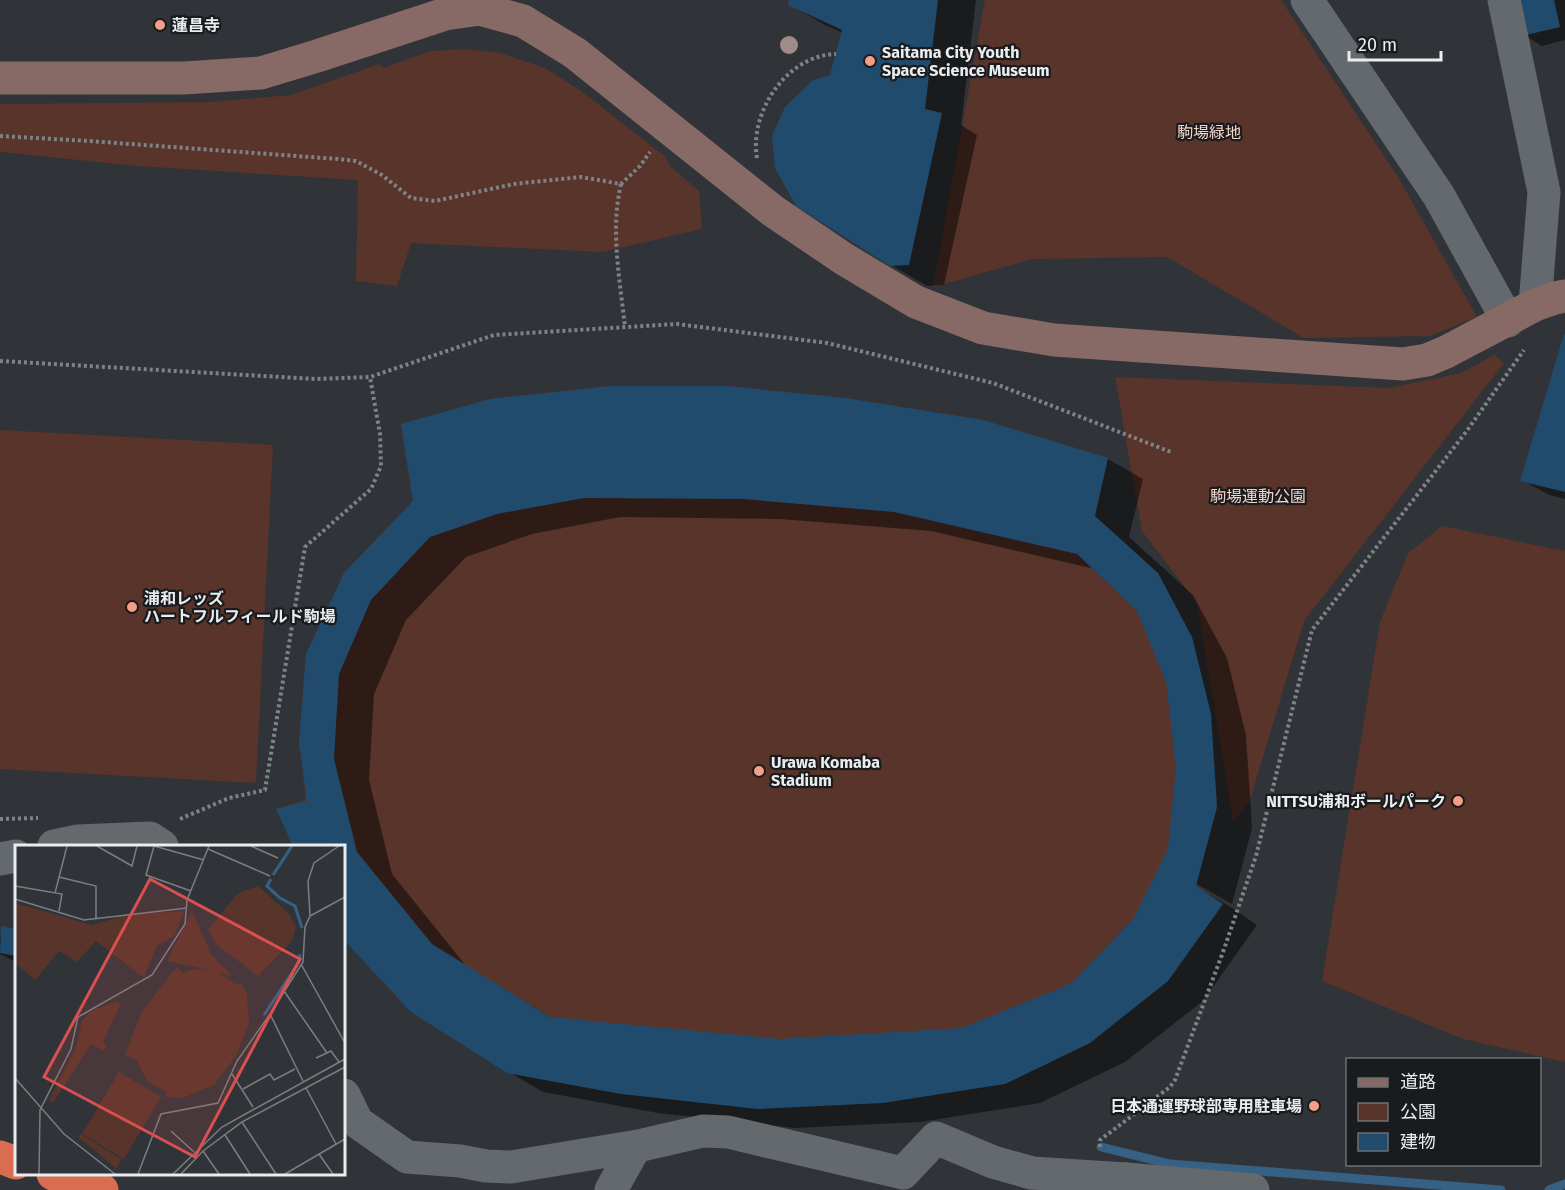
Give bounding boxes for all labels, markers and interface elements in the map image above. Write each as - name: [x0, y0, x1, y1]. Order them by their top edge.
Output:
- place label: 蓮昌寺: [172, 16, 220, 35]
- marker: 蓮昌寺: [153, 18, 167, 32]
- scale bar: [1349, 24, 1440, 62]
- text: 20 m: [1358, 34, 1397, 56]
- place label: Saitama City Youth Space Science Museum: [882, 43, 1050, 80]
- marker: Saitama City Youth Space Science Museum: [863, 54, 877, 68]
- park label: 駒場緑地: [1177, 123, 1241, 142]
- park label: 駒場運動公園: [1210, 487, 1306, 506]
- place label: 浦和レッズ ハートフルフィールド駒場: [144, 589, 336, 626]
- marker: 浦和レッズ ハートフルフィールド駒場: [125, 600, 139, 614]
- place label: Urawa Komaba Stadium: [771, 753, 880, 790]
- marker: Urawa Komaba Stadium: [752, 764, 766, 778]
- place label: NITTSU浦和ボールパーク: [1266, 792, 1446, 811]
- marker: NITTSU浦和ボールパーク: [1451, 794, 1465, 808]
- inset map: [15, 845, 345, 1175]
- legend: [1346, 1058, 1541, 1166]
- text: 道路: [1400, 1071, 1436, 1093]
- place label: 日本通運野球部専用駐車場: [1110, 1097, 1302, 1116]
- marker: 日本通運野球部専用駐車場: [1307, 1099, 1321, 1113]
- text: 公園: [1400, 1101, 1436, 1123]
- text: 建物: [1400, 1131, 1436, 1153]

